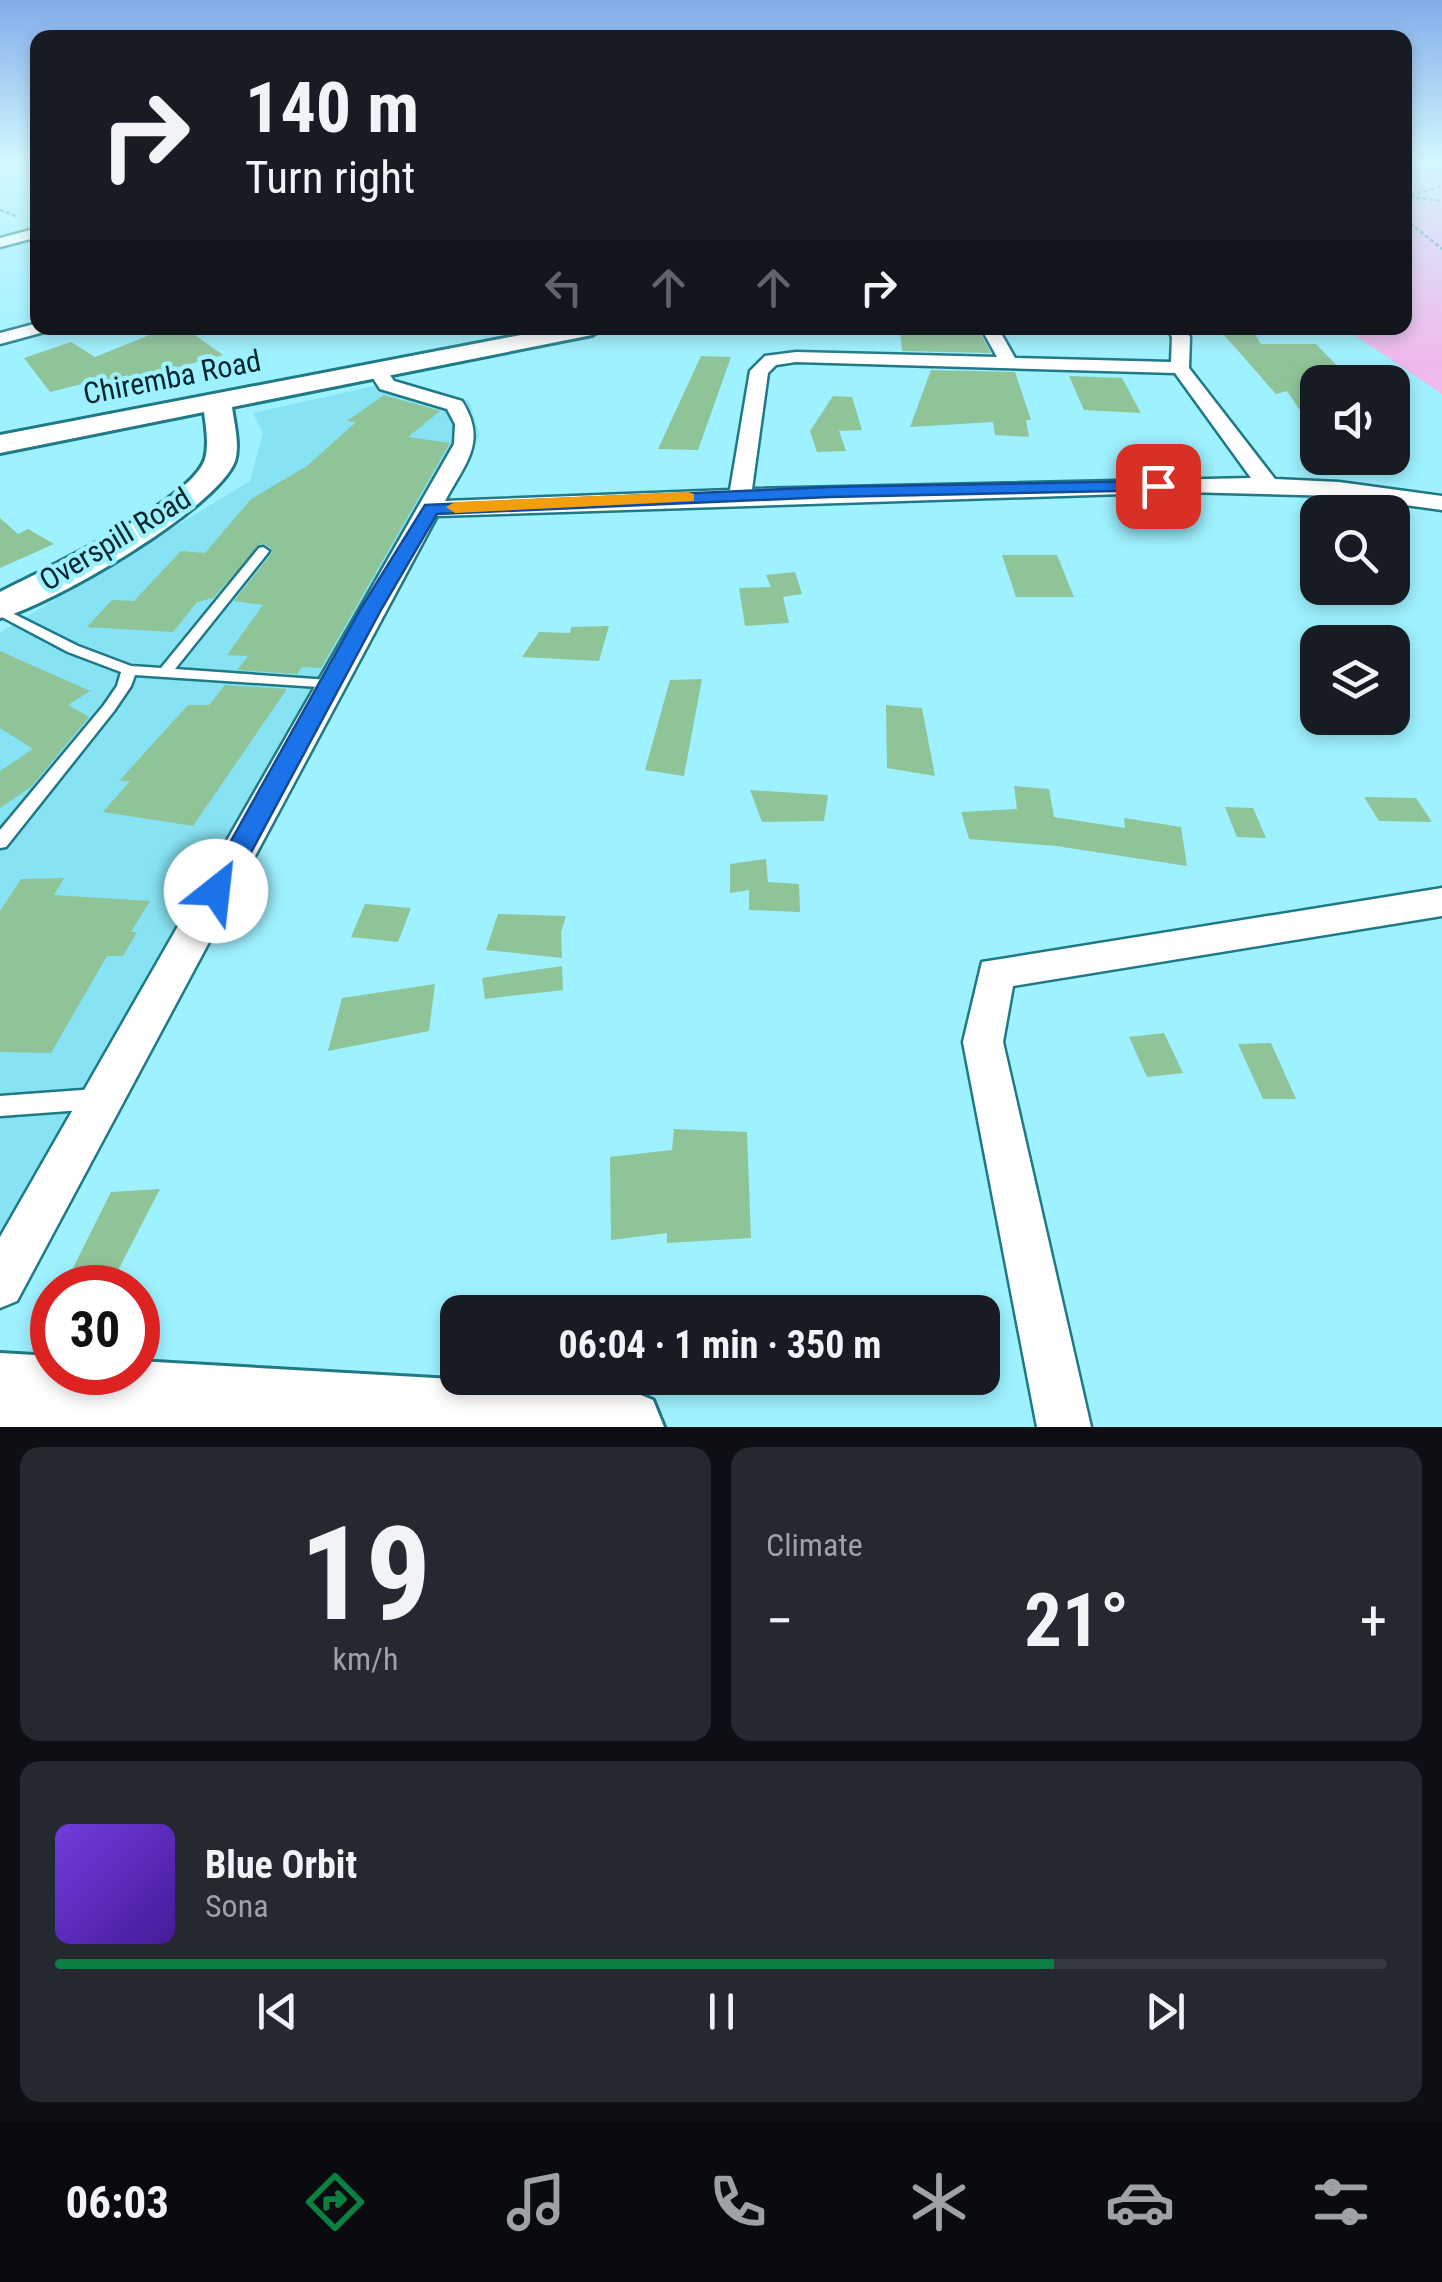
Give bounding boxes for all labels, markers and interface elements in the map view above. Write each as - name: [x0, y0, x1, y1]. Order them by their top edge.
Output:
- text: 140 m: [245, 67, 419, 149]
- icon: right: [80, 70, 210, 200]
- text: Turn right: [245, 151, 415, 204]
- icon: left: [536, 260, 591, 315]
- icon: ahead: [641, 260, 696, 315]
- icon: ahead: [746, 260, 801, 315]
- icon: right: [851, 260, 906, 315]
- street label: Chiremba Road: [80, 343, 264, 411]
- map controls: [1300, 365, 1410, 735]
- button: sound: [1300, 365, 1410, 475]
- pin: [1116, 444, 1201, 529]
- icon: arrive: [1131, 459, 1186, 514]
- street label: Overspill Road: [33, 480, 197, 598]
- button: search: [1300, 495, 1410, 605]
- button: layers: [1300, 625, 1410, 735]
- position arrow: [164, 839, 268, 943]
- speed limit sign: 30: [30, 1265, 160, 1395]
- text: 06:04 · 1 min · 350 m: [559, 1323, 881, 1367]
- text: 19: [300, 1498, 431, 1651]
- text: Climate: [766, 1526, 863, 1564]
- text: 21°: [1024, 1576, 1129, 1664]
- text: −: [766, 1589, 794, 1653]
- text: +: [1360, 1589, 1387, 1653]
- text: km/h: [333, 1640, 398, 1678]
- text: Blue Orbit: [205, 1843, 357, 1887]
- text: Sona: [205, 1887, 268, 1925]
- icon: previous: [250, 1984, 305, 2039]
- icon: pause: [694, 1984, 749, 2039]
- icon: next: [1138, 1984, 1193, 2039]
- icon: directions: [300, 2167, 370, 2237]
- icon: music: [501, 2167, 571, 2237]
- icon: phone: [703, 2167, 773, 2237]
- icon: climate: [904, 2167, 974, 2237]
- icon: car: [1105, 2167, 1175, 2237]
- icon: filters: [1306, 2167, 1376, 2237]
- text: 06:03: [66, 2176, 169, 2229]

